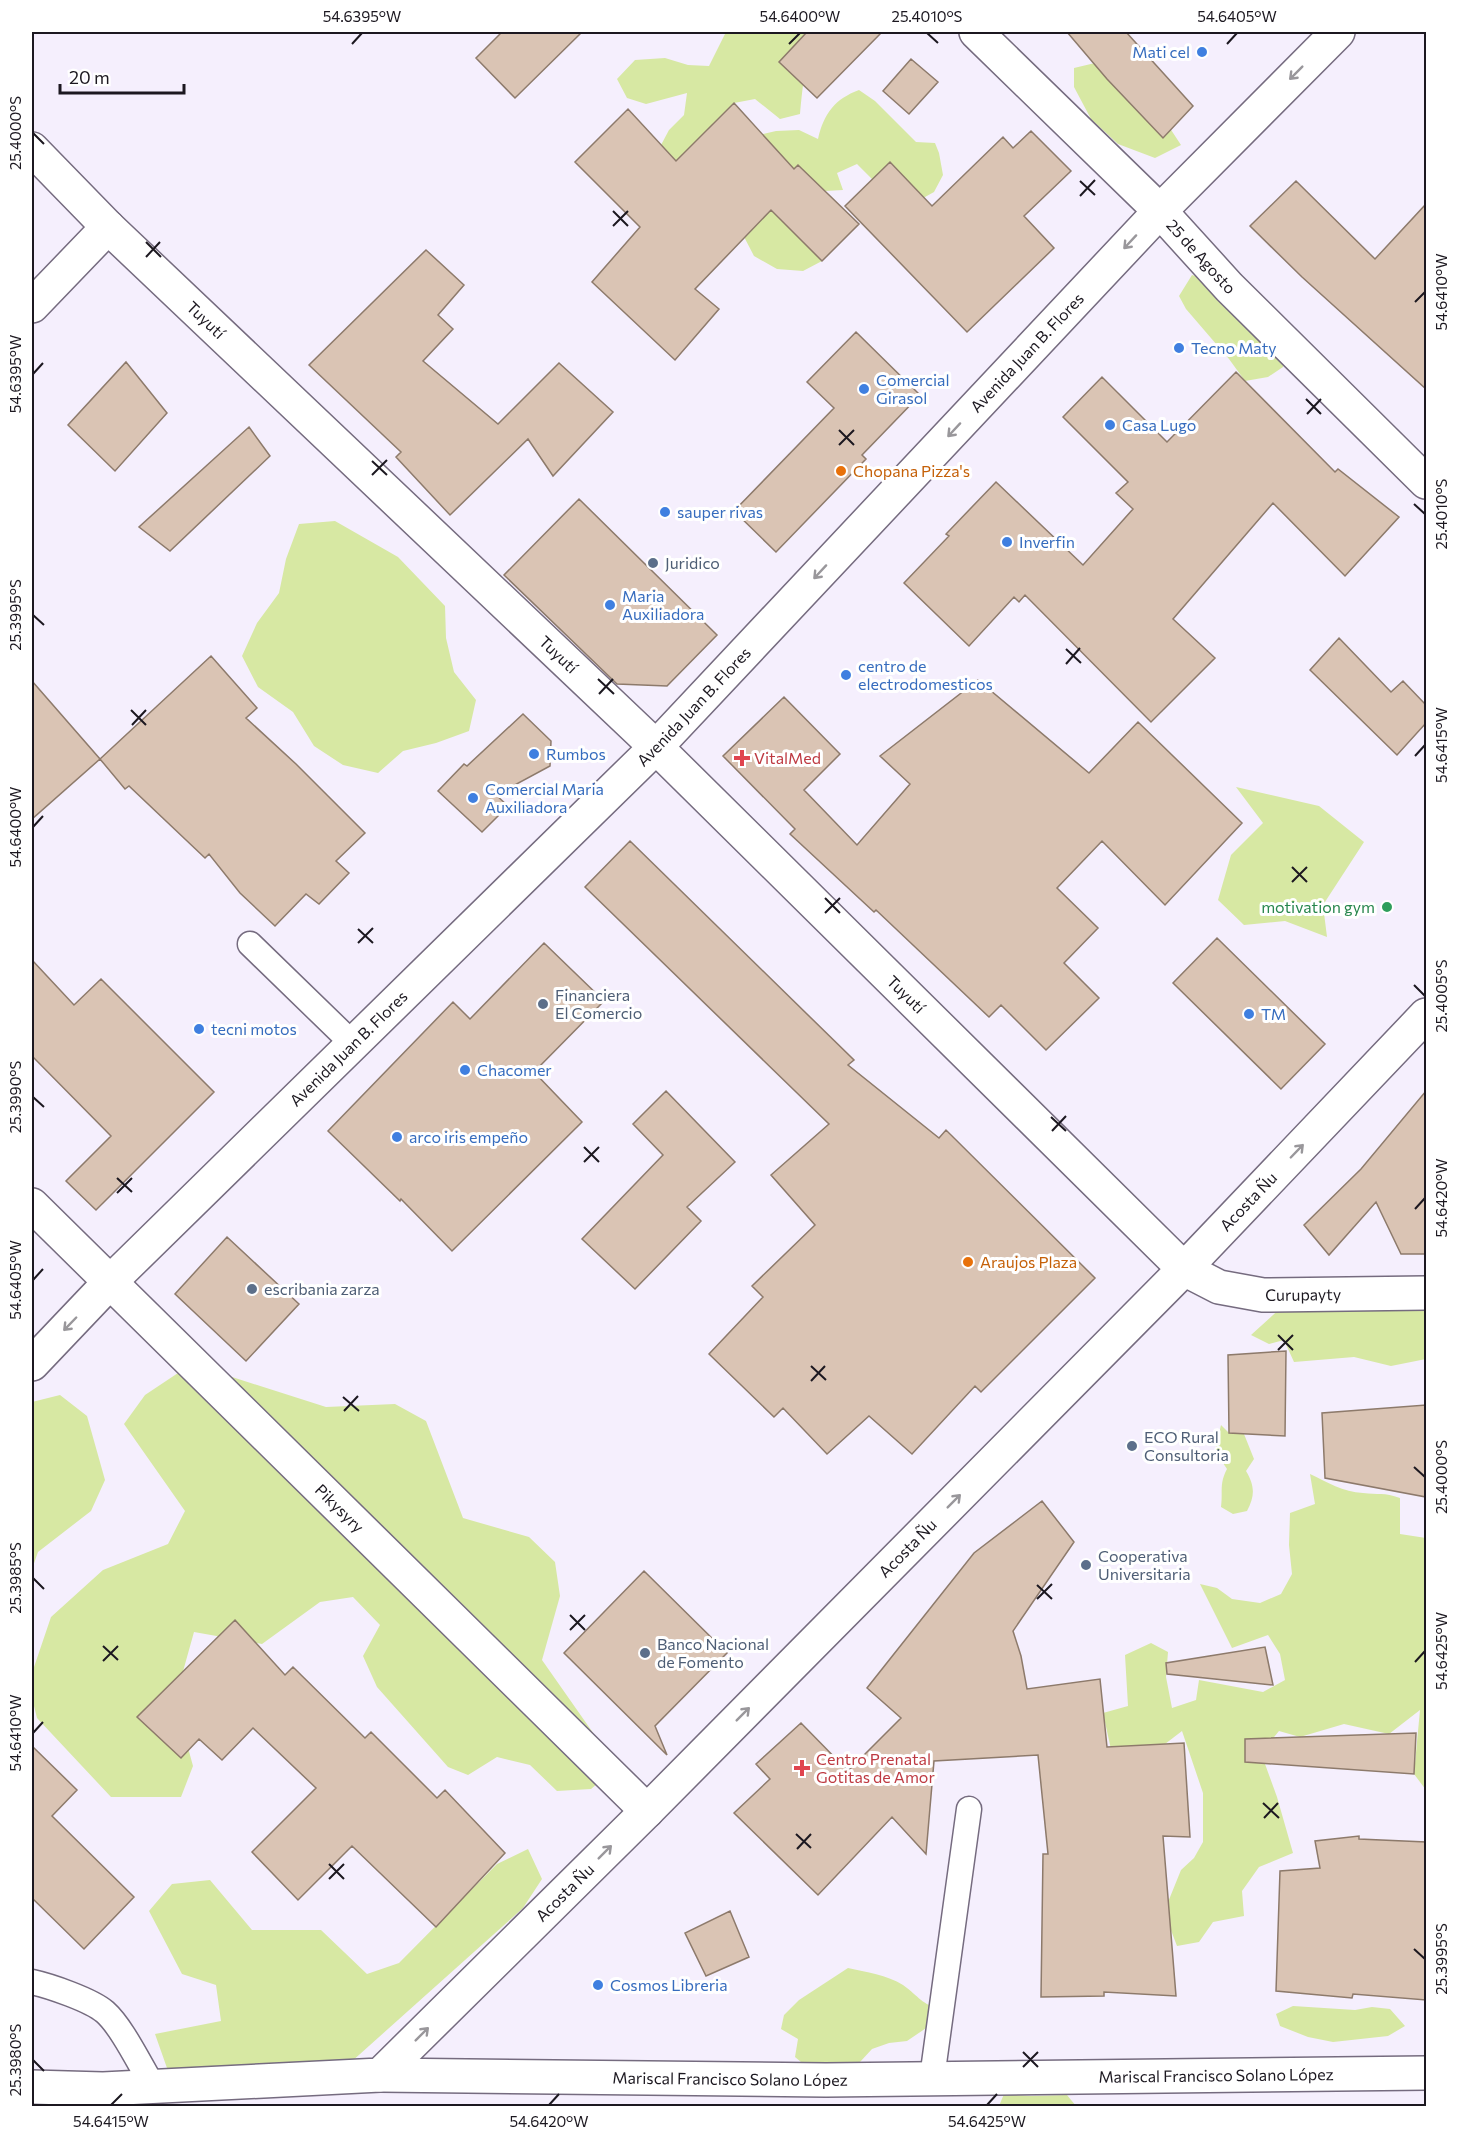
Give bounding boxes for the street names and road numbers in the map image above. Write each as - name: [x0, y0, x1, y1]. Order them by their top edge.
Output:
- street label: 25 de Agosto: [1163, 215, 1240, 297]
- street label: Avenida Juan B. Flores: [966, 289, 1087, 416]
- street label: Tuyutí: [183, 297, 230, 343]
- street label: Tuyutí: [536, 632, 583, 677]
- street label: Avenida Juan B. Flores: [633, 643, 754, 770]
- street label: Tuyutí: [883, 971, 930, 1017]
- street label: Avenida Juan B. Flores: [285, 986, 411, 1110]
- street label: Acosta Ñu: [1215, 1168, 1280, 1235]
- street label: Curupayty: [1265, 1284, 1341, 1304]
- street label: Pikysyry: [312, 1480, 369, 1536]
- street label: Acosta Ñu: [874, 1515, 940, 1581]
- street label: Acosta Ñu: [531, 1859, 597, 1925]
- street label: Mariscal Francisco Solano López: [1098, 2064, 1334, 2086]
- street label: Mariscal Francisco Solano López: [612, 2068, 848, 2089]

